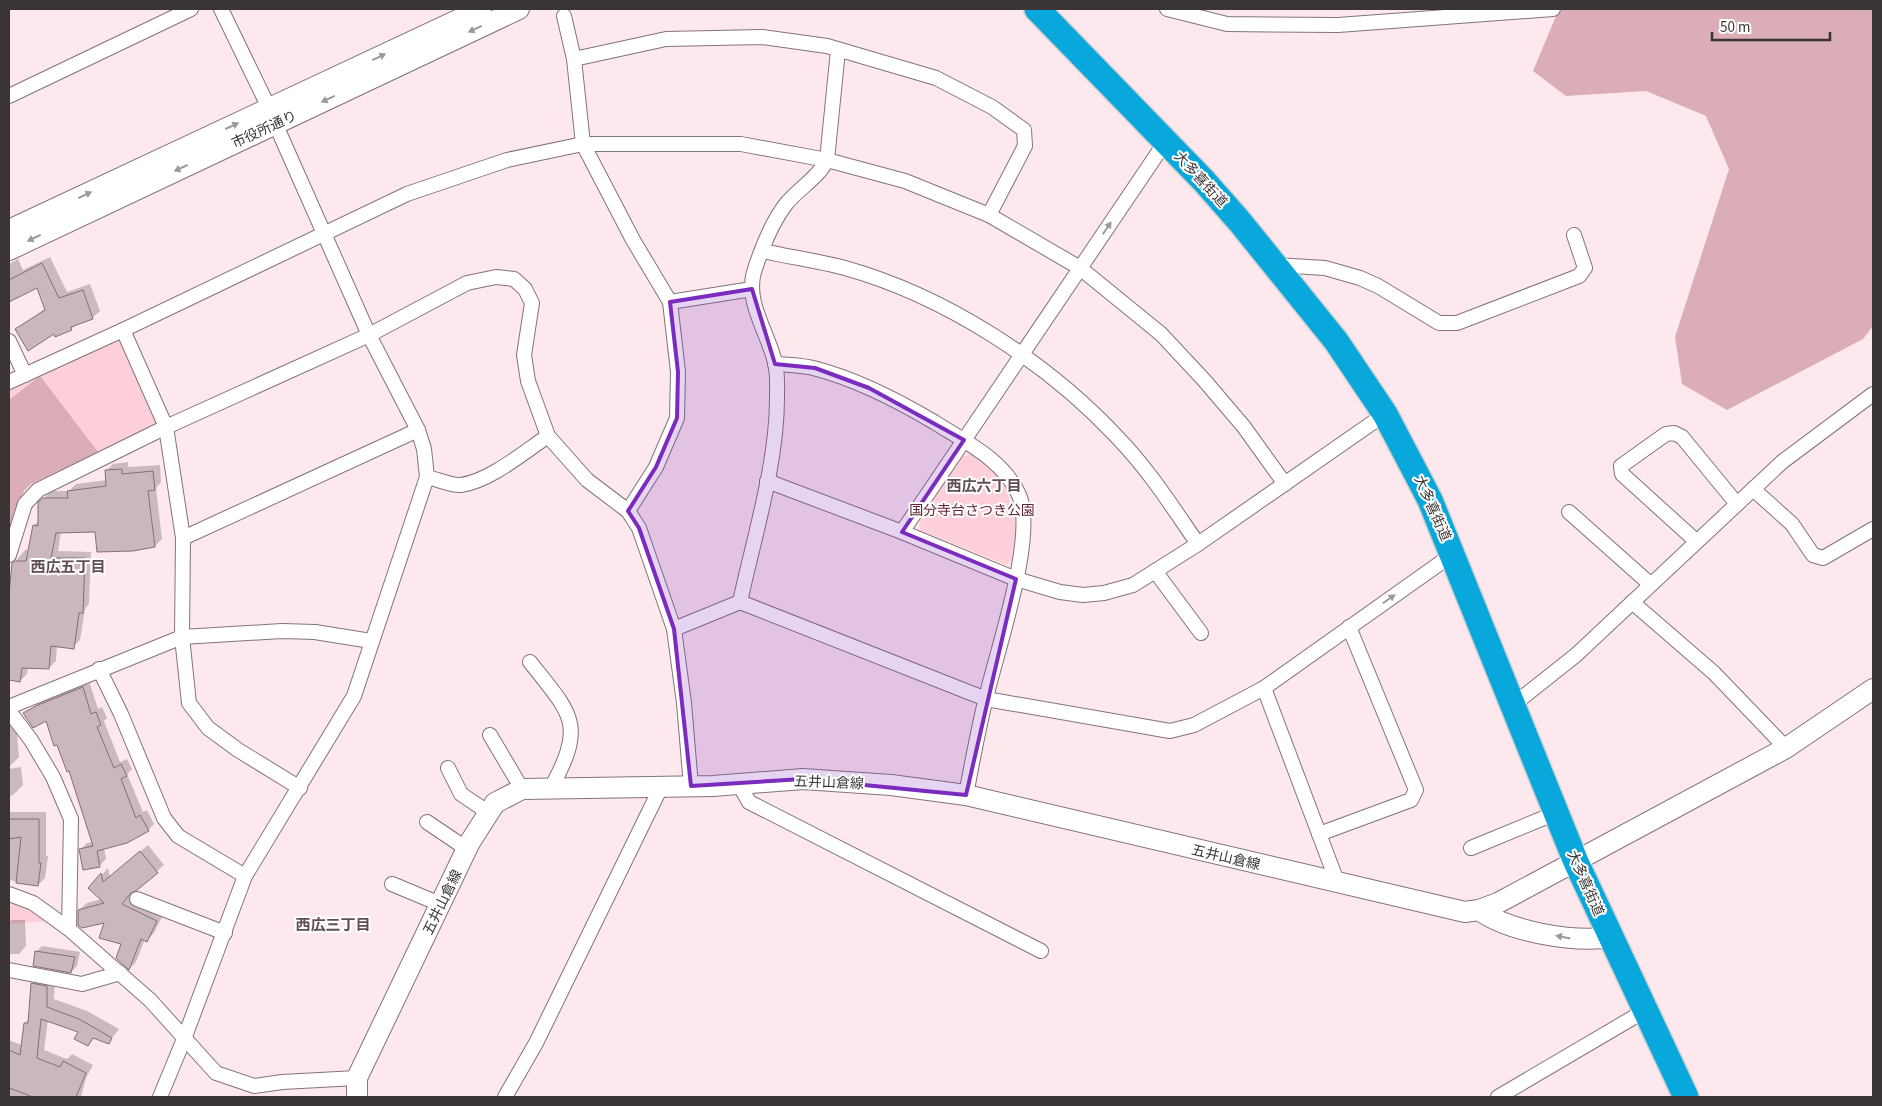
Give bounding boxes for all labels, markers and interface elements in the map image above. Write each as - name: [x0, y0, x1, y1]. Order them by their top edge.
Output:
- scale bar: [1712, 10, 1830, 42]
- text: 50 m: [1720, 17, 1750, 38]
- one-way arrow: [468, 26, 482, 34]
- one-way arrow: [372, 52, 386, 60]
- one-way arrow: [321, 95, 335, 103]
- street label: 市役所通り: [228, 106, 300, 154]
- one-way arrow: [224, 121, 239, 130]
- street label: 大多喜街道: [1169, 147, 1231, 212]
- one-way arrow: [174, 164, 188, 172]
- one-way arrow: [77, 190, 92, 199]
- one-way arrow: [1102, 221, 1112, 234]
- one-way arrow: [27, 234, 41, 242]
- street label: 大多喜街道: [1409, 472, 1455, 544]
- district label: 西広六丁目: [946, 476, 1022, 497]
- park label: 国分寺台さつき公園: [909, 501, 1035, 521]
- district label: 西広五丁目: [30, 557, 106, 578]
- one-way arrow: [1382, 594, 1396, 604]
- street label: 五井山倉線: [794, 772, 864, 794]
- street label: 五井山倉線: [1189, 840, 1262, 876]
- street label: 大多喜街道: [1562, 847, 1608, 919]
- street label: 五井山倉線: [419, 867, 467, 938]
- district label: 西広三丁目: [295, 915, 371, 936]
- one-way arrow: [1554, 932, 1570, 940]

